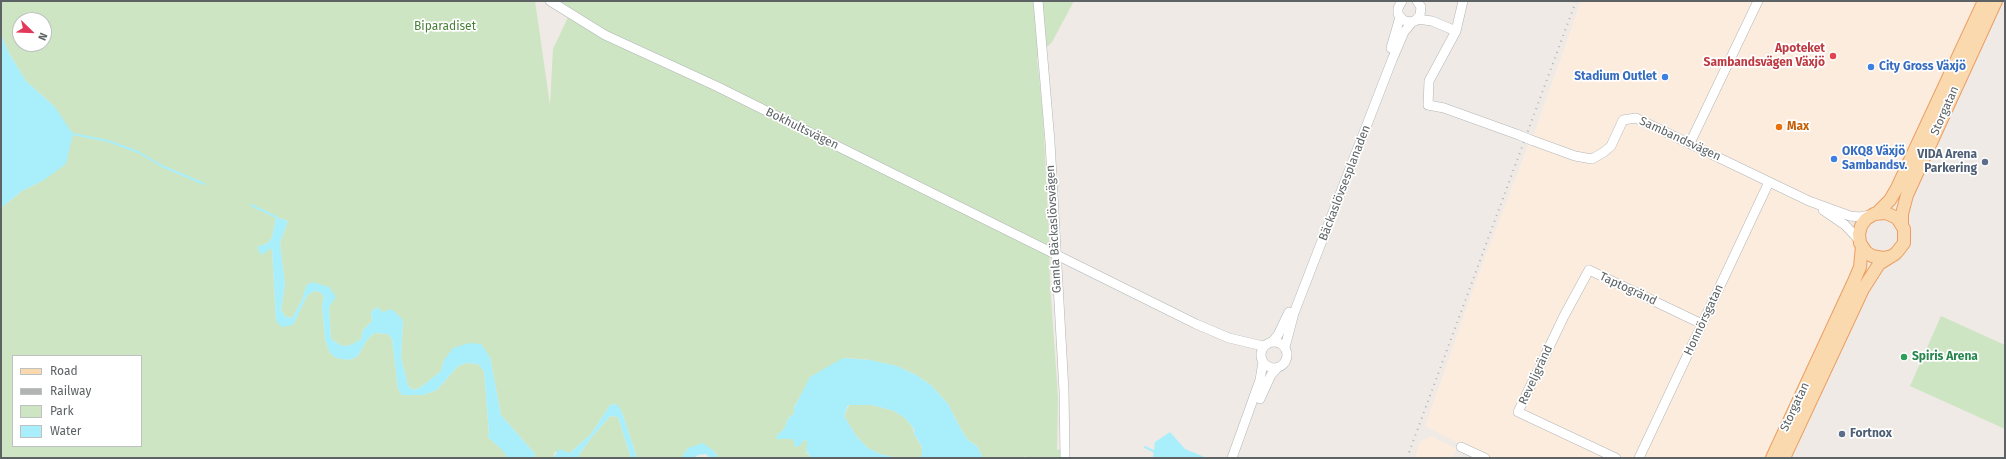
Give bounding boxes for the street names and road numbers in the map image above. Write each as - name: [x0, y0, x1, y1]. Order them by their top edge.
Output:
- street label: Storgatan: [1928, 84, 1962, 138]
- street label: Bokhultsvägen: [763, 105, 841, 153]
- street label: Sambandsvägen: [1637, 114, 1723, 164]
- street label: Bäckaslövsesplanaden: [1316, 123, 1374, 243]
- street label: Gamla Bäckaslövsvägen: [1043, 164, 1065, 294]
- street label: Taptogränd: [1597, 269, 1659, 309]
- street label: Honnörsgatan: [1681, 282, 1727, 358]
- street label: Reveljgränd: [1516, 343, 1556, 407]
- street label: Storgatan: [1777, 380, 1813, 434]

